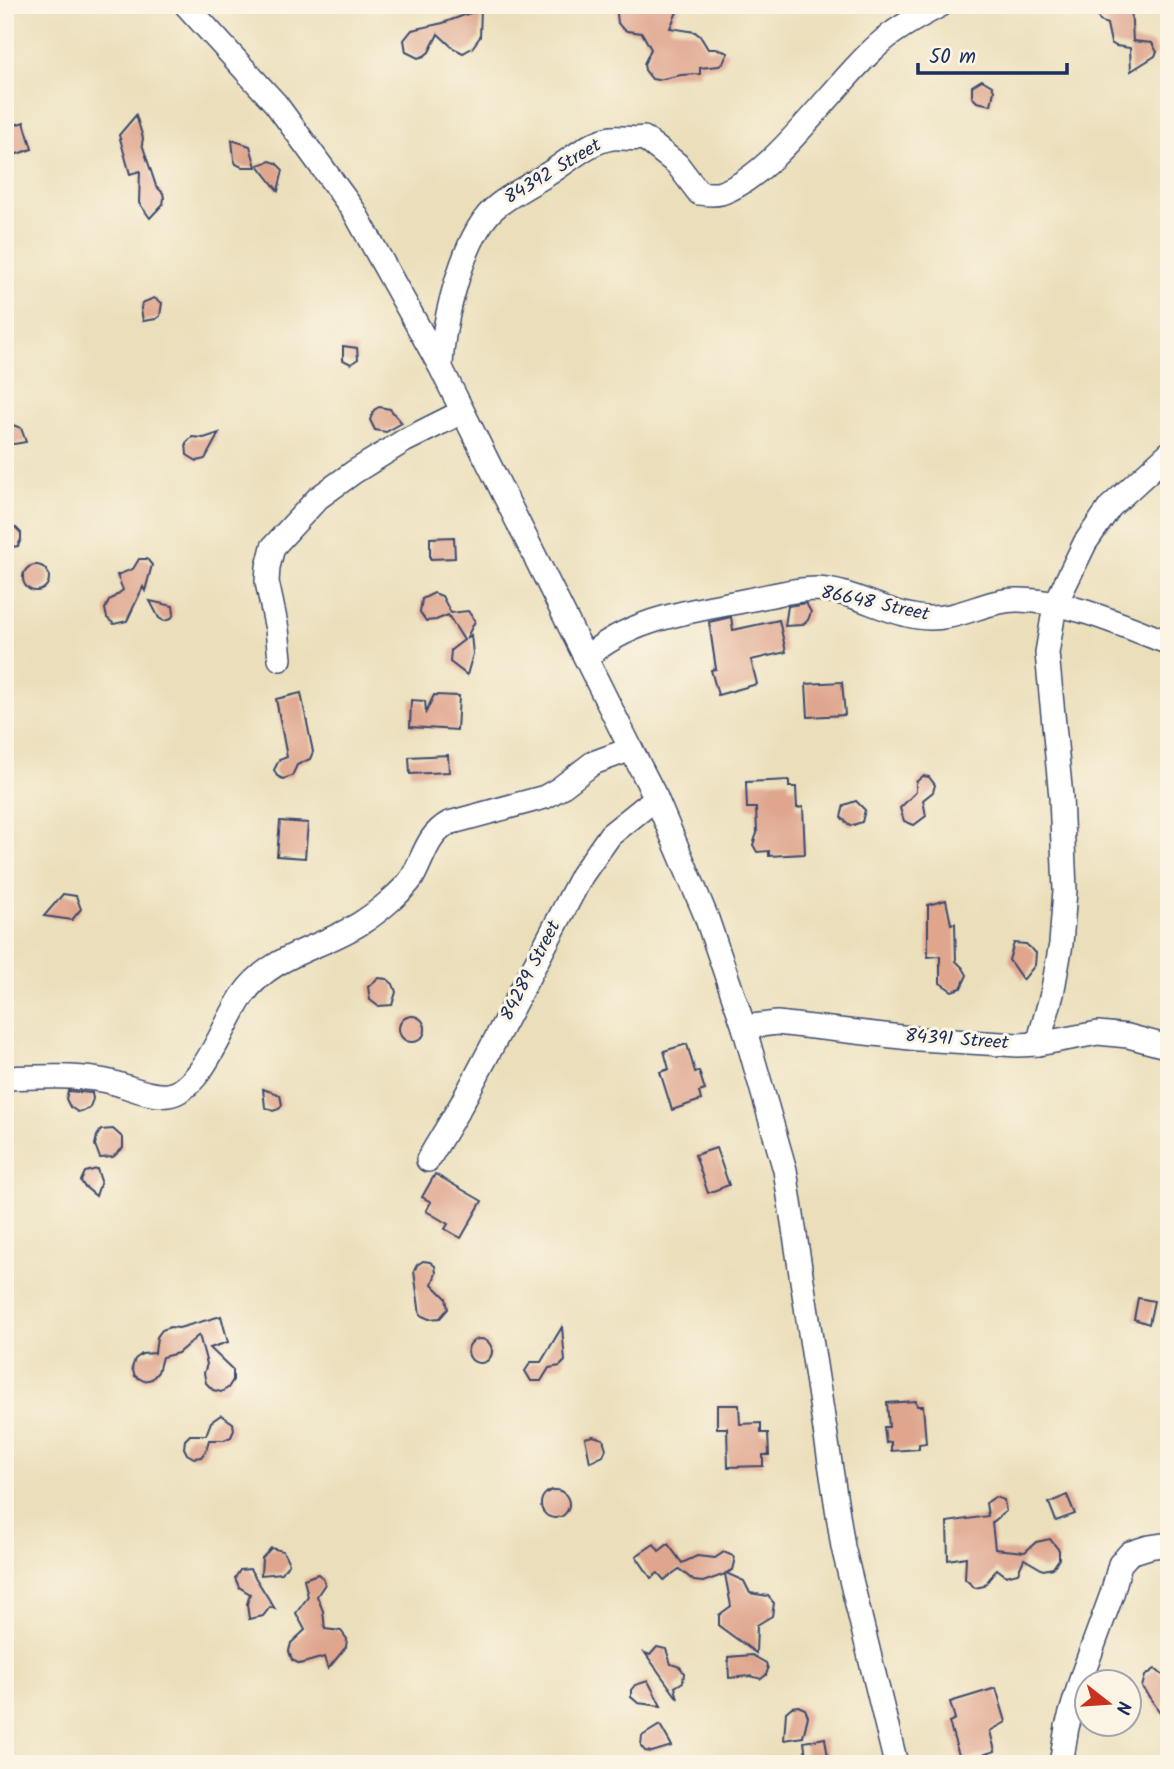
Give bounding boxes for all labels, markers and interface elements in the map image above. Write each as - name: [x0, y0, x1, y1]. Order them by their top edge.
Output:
- scale bar: [918, 32, 1067, 76]
- text: 50 m: [929, 41, 976, 74]
- street label: 84392 Street: [499, 131, 608, 213]
- street label: 86648 Street: [818, 578, 933, 630]
- street label: 84289 Street: [493, 915, 570, 1027]
- street label: 84391 Street: [904, 1021, 1010, 1059]
- north arrow: [1072, 1668, 1142, 1738]
- text: N: [1106, 1697, 1138, 1718]

